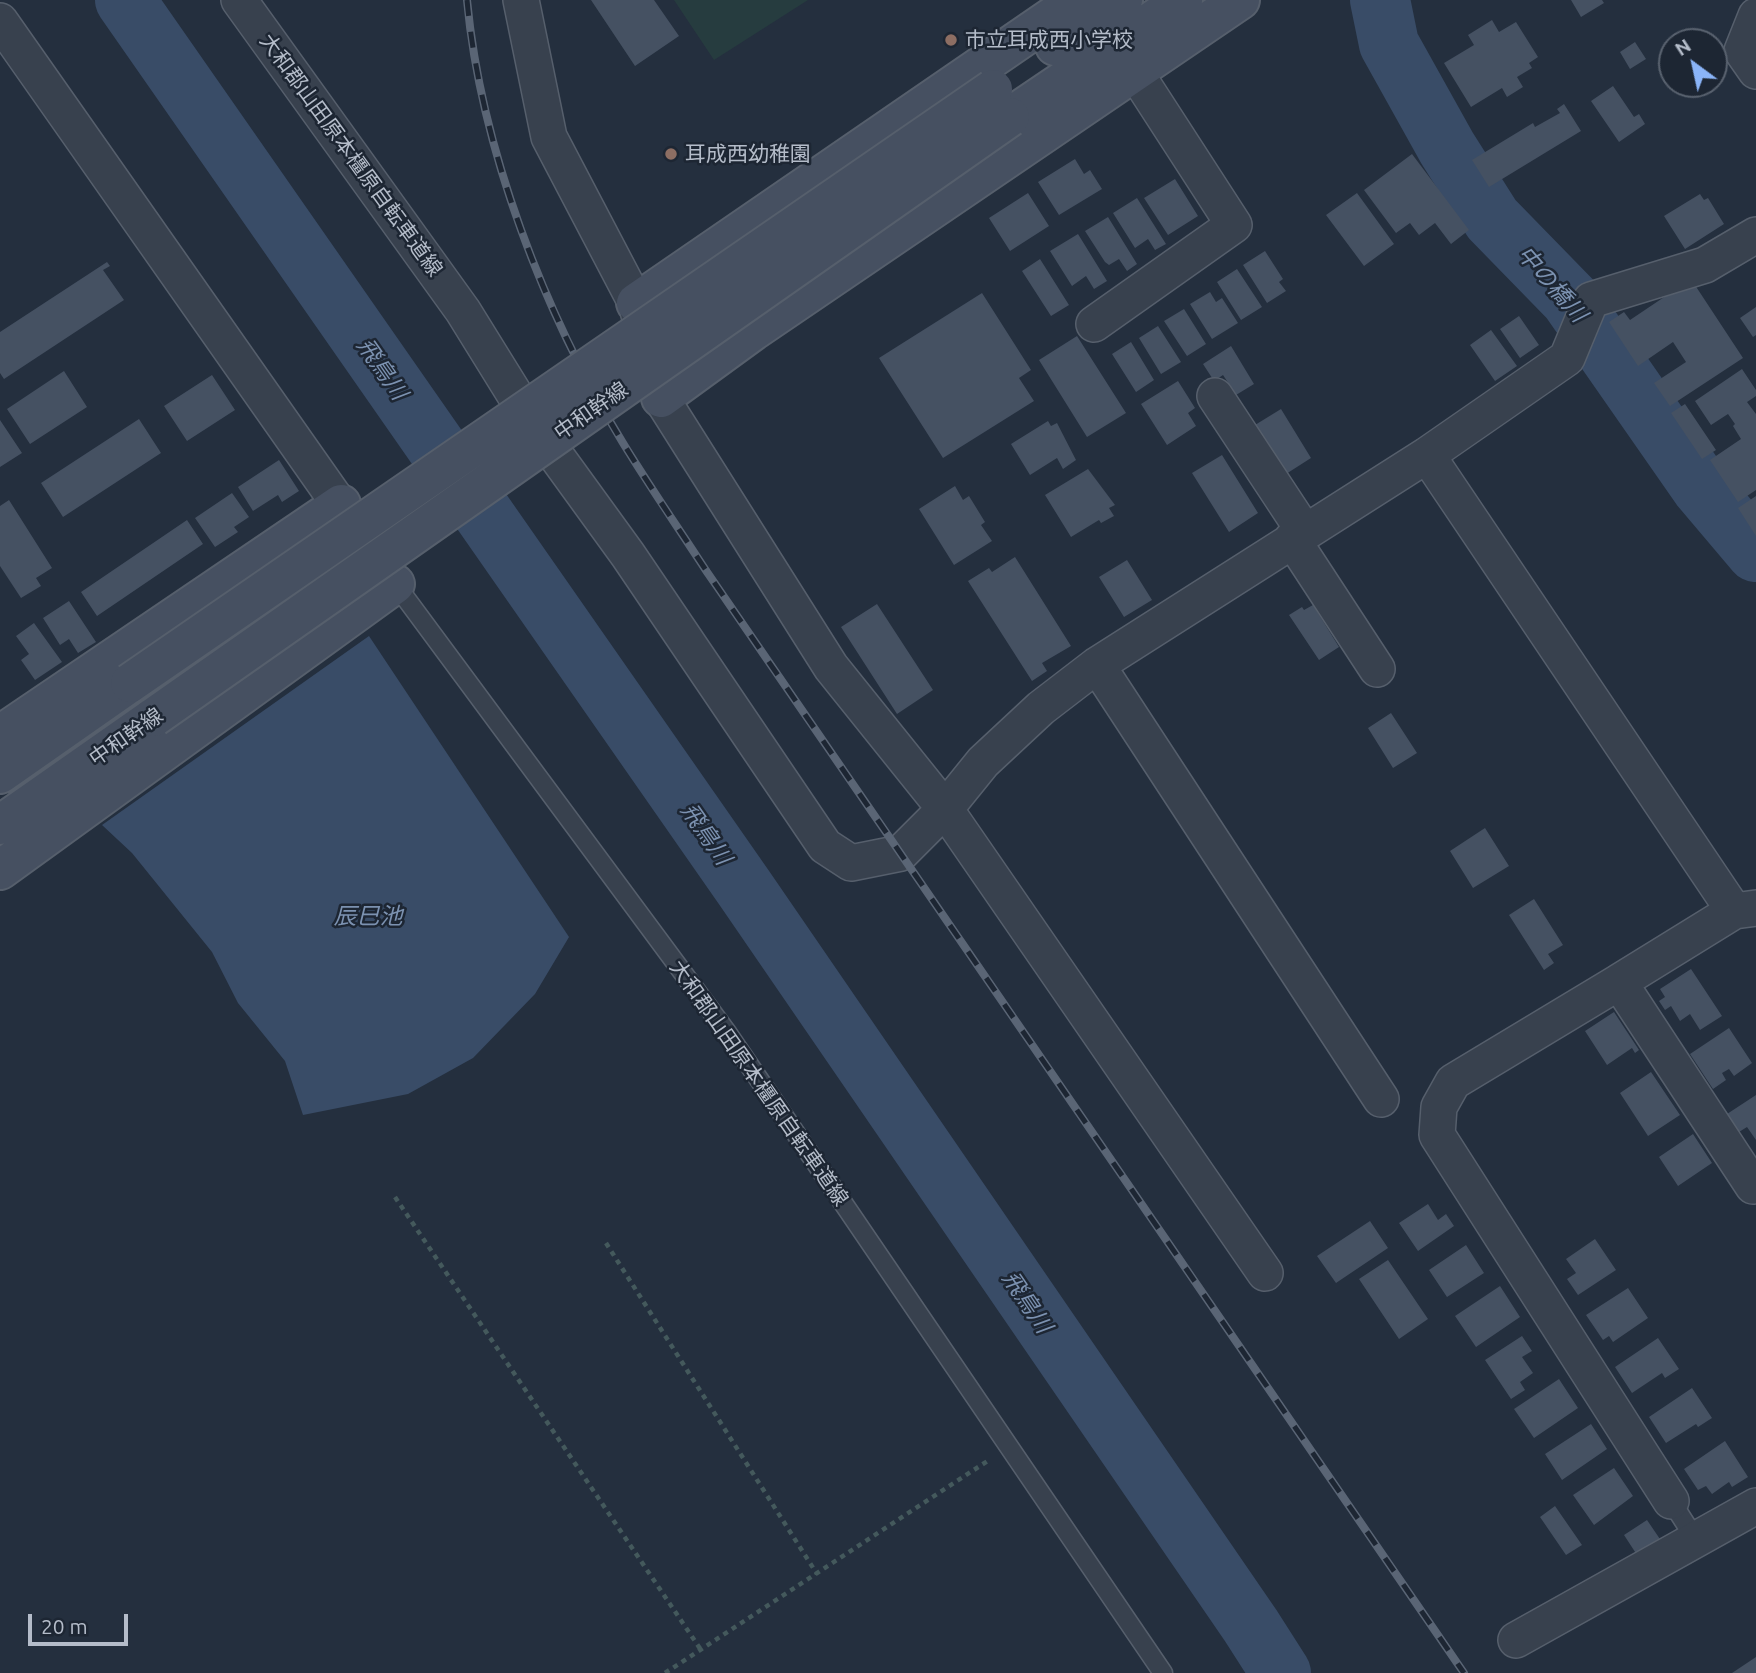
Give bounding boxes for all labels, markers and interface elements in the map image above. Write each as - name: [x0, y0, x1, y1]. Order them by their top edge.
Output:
- place label: 市立耳成西小学校: [965, 27, 1133, 53]
- north arrow: [1658, 28, 1728, 98]
- street label: 大和郡山田原本橿原自転車道線: [254, 29, 448, 281]
- marker: 市立耳成西小学校: [943, 32, 959, 48]
- text: N: [1671, 34, 1695, 60]
- place label: 耳成西幼稚園: [685, 141, 811, 167]
- marker: 耳成西幼稚園: [663, 146, 679, 162]
- water label: 中の橋川: [1511, 240, 1593, 328]
- water label: 飛鳥川: [351, 333, 413, 405]
- street label: 中和幹線: [549, 377, 633, 445]
- street label: 中和幹線: [84, 703, 168, 771]
- water label: 飛鳥川: [675, 798, 737, 870]
- water label: 辰巳池: [334, 902, 402, 930]
- street label: 大和郡山田原本橿原自転車道線: [664, 955, 854, 1211]
- water label: 飛鳥川: [996, 1266, 1058, 1338]
- scale bar: [32, 1600, 131, 1644]
- text: 20 m: [41, 1614, 88, 1638]

